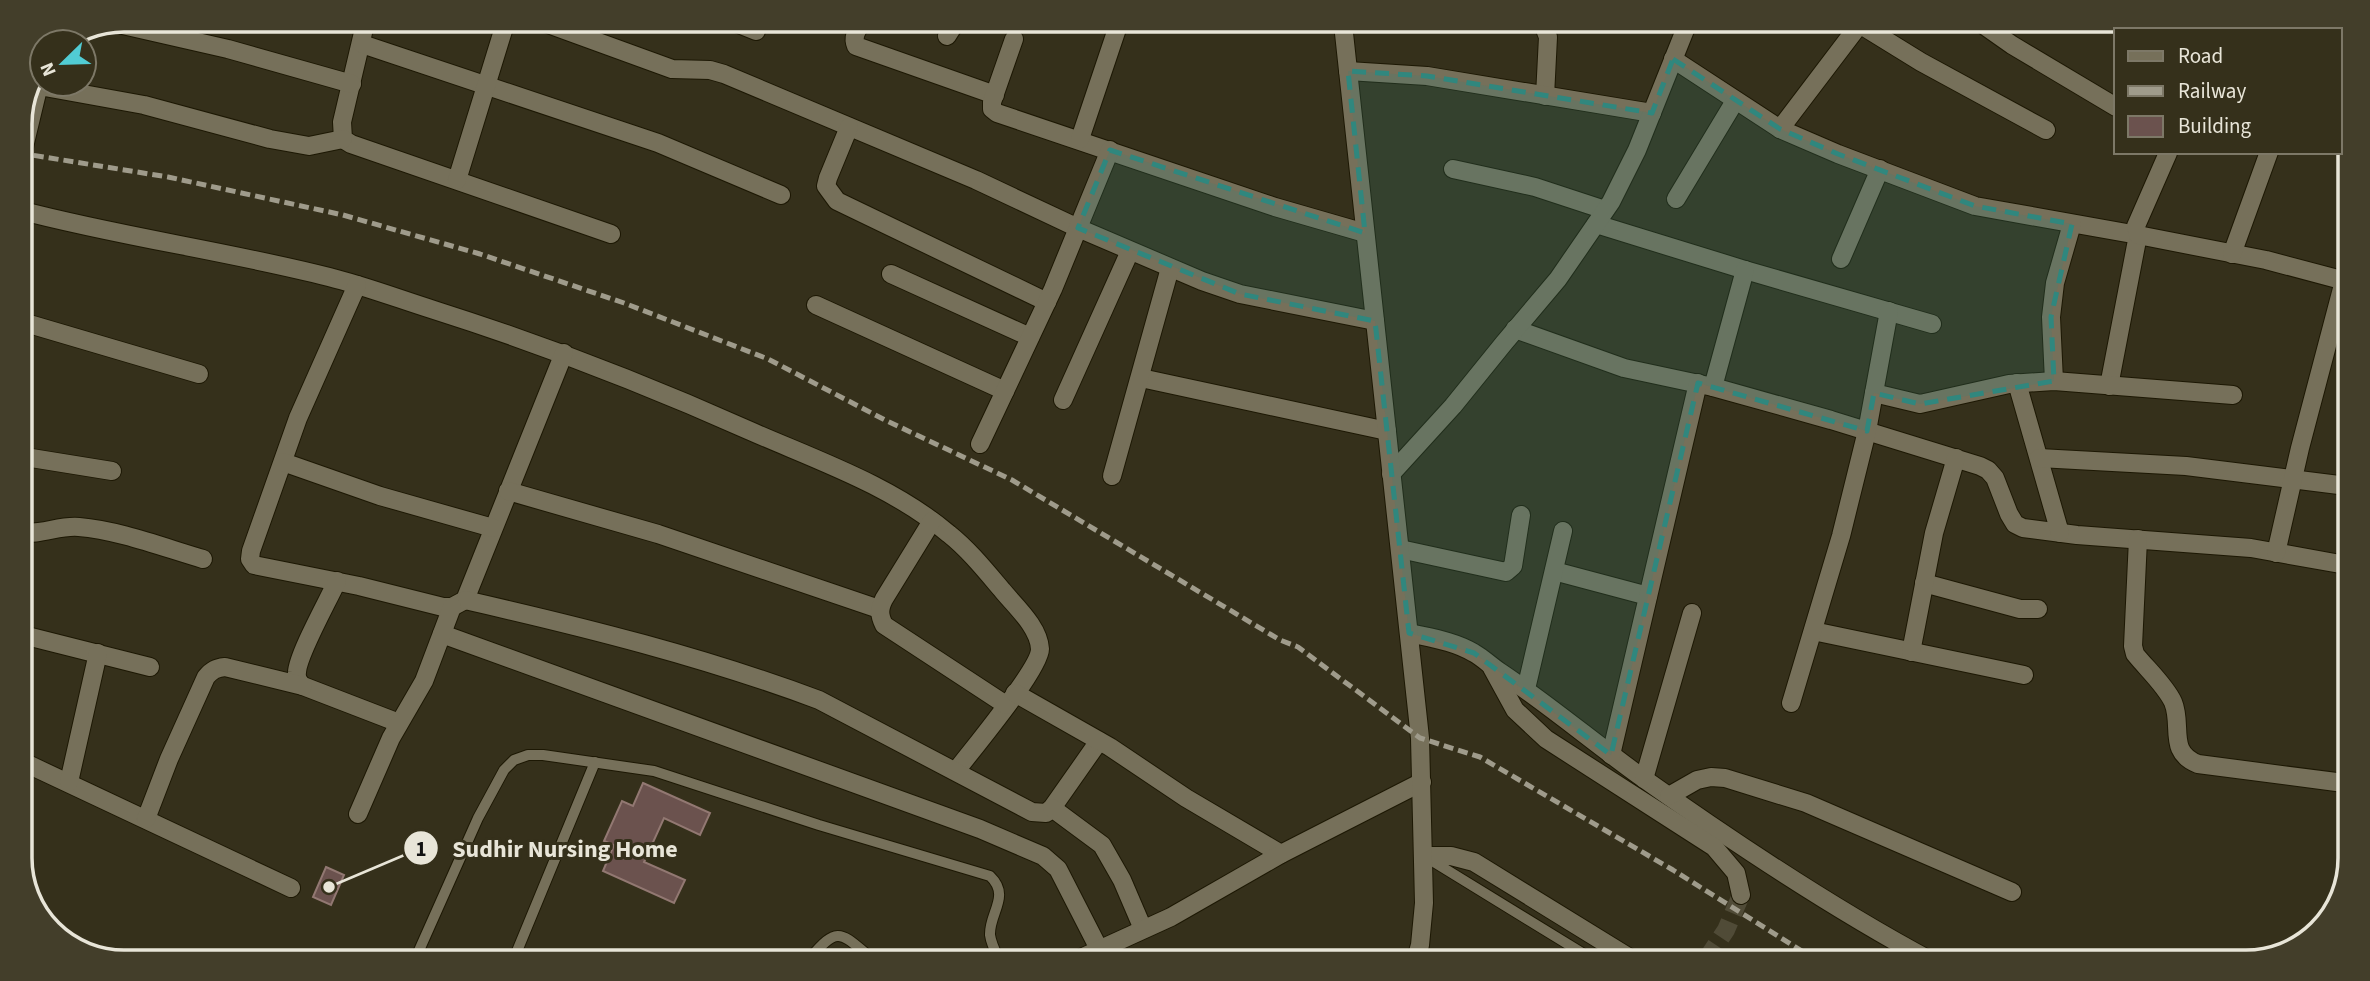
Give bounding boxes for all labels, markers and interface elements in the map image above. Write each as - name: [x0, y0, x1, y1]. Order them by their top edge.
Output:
- north arrow: [28, 28, 98, 98]
- legend: [2114, 28, 2342, 154]
- text: Road: [2178, 41, 2223, 71]
- text: N: [34, 58, 64, 80]
- text: Railway: [2178, 76, 2246, 106]
- text: Building: [2178, 111, 2252, 141]
- callout: Sudhir Nursing Home: [404, 826, 692, 871]
- text: Sudhir Nursing Home: [452, 832, 678, 867]
- text: 1: [415, 834, 427, 864]

